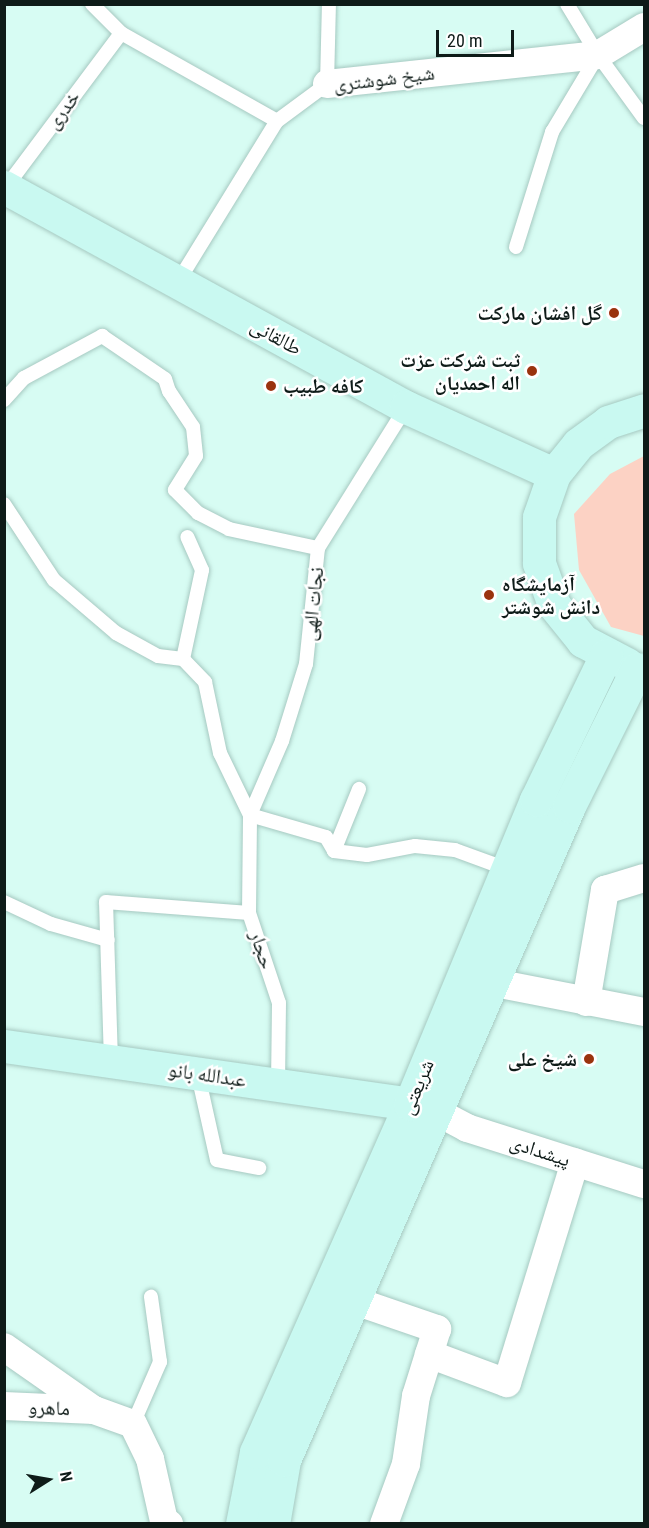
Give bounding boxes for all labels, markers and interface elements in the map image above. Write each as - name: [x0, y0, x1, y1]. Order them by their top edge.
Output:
- scale bar: [439, 18, 517, 56]
- text: 20 m: [447, 30, 482, 51]
- street label: شیخ شوشتری: [332, 61, 436, 97]
- street label: خدری: [41, 86, 85, 134]
- place label: گل افشان مارکت: [478, 301, 602, 325]
- marker: گل افشان مارکت: [607, 306, 621, 320]
- street label: طالقانی: [246, 313, 306, 361]
- place label: ثبت شرکت عزت اله احمدیان: [400, 348, 520, 395]
- marker: ثبت شرکت عزت اله احمدیان: [525, 364, 539, 378]
- place label: کافه طبیب: [283, 374, 363, 398]
- marker: کافه طبیب: [264, 379, 278, 393]
- street label: نجات الهی: [297, 566, 329, 642]
- place label: آزمایشگاه دانش شوشتر: [502, 572, 600, 619]
- marker: آزمایشگاه دانش شوشتر: [480, 586, 498, 604]
- street label: حجار: [245, 928, 279, 972]
- place label: شیخ علی: [508, 1047, 577, 1071]
- marker: شیخ علی: [582, 1052, 596, 1066]
- street label: شریعتی: [395, 1056, 439, 1118]
- street label: عبدالله بانو: [167, 1058, 247, 1092]
- street label: پیشدادی: [507, 1130, 573, 1172]
- street label: ماهرو: [28, 1395, 70, 1421]
- north arrow: [18, 1450, 78, 1510]
- text: N: [56, 1470, 76, 1483]

